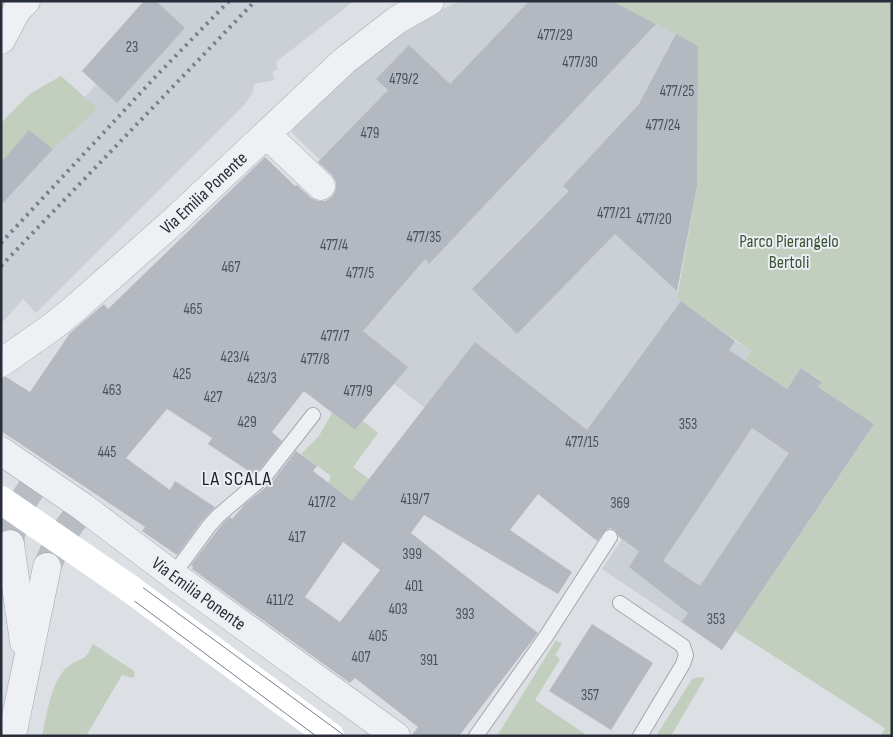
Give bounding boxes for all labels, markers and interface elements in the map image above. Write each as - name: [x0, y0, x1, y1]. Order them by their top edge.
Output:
- house number: 477/29: [537, 26, 573, 45]
- house number: 23: [126, 38, 138, 57]
- house number: 477/30: [562, 53, 598, 72]
- house number: 479/2: [389, 70, 419, 89]
- house number: 477/25: [660, 82, 694, 101]
- house number: 477/24: [646, 116, 680, 135]
- house number: 479: [361, 124, 379, 143]
- street label: Via Emilia Ponente: [156, 147, 251, 238]
- house number: 477/21: [597, 204, 632, 223]
- house number: 477/20: [636, 210, 672, 229]
- house number: 477/35: [407, 228, 441, 247]
- park label: Parco Pierangelo Bertoli: [739, 231, 839, 273]
- house number: 477/4: [320, 236, 348, 255]
- house number: 467: [222, 258, 240, 277]
- house number: 477/5: [346, 264, 374, 283]
- house number: 465: [184, 300, 202, 319]
- house number: 477/7: [320, 327, 350, 346]
- house number: 423/4: [221, 348, 249, 367]
- house number: 477/8: [300, 350, 330, 369]
- house number: 425: [173, 365, 191, 384]
- house number: 423/3: [247, 369, 277, 388]
- house number: 463: [102, 381, 122, 400]
- house number: 477/9: [343, 382, 373, 401]
- house number: 427: [204, 388, 222, 407]
- house number: 429: [237, 413, 257, 432]
- house number: 353: [679, 415, 697, 434]
- house number: 477/15: [565, 433, 599, 452]
- house number: 445: [98, 443, 116, 462]
- district label: LA SCALA: [202, 467, 272, 491]
- house number: 419/7: [400, 490, 430, 509]
- house number: 417/2: [308, 493, 336, 512]
- house number: 369: [610, 494, 630, 513]
- house number: 417: [288, 528, 306, 547]
- house number: 399: [402, 545, 422, 564]
- street label: Via Emilia Ponente: [148, 552, 250, 635]
- house number: 401: [405, 577, 424, 596]
- house number: 411/2: [266, 591, 294, 610]
- house number: 403: [388, 600, 408, 619]
- house number: 393: [455, 605, 475, 624]
- house number: 353: [707, 610, 725, 629]
- house number: 405: [369, 627, 387, 646]
- house number: 407: [352, 648, 370, 667]
- house number: 391: [420, 651, 439, 670]
- house number: 357: [581, 686, 599, 705]

